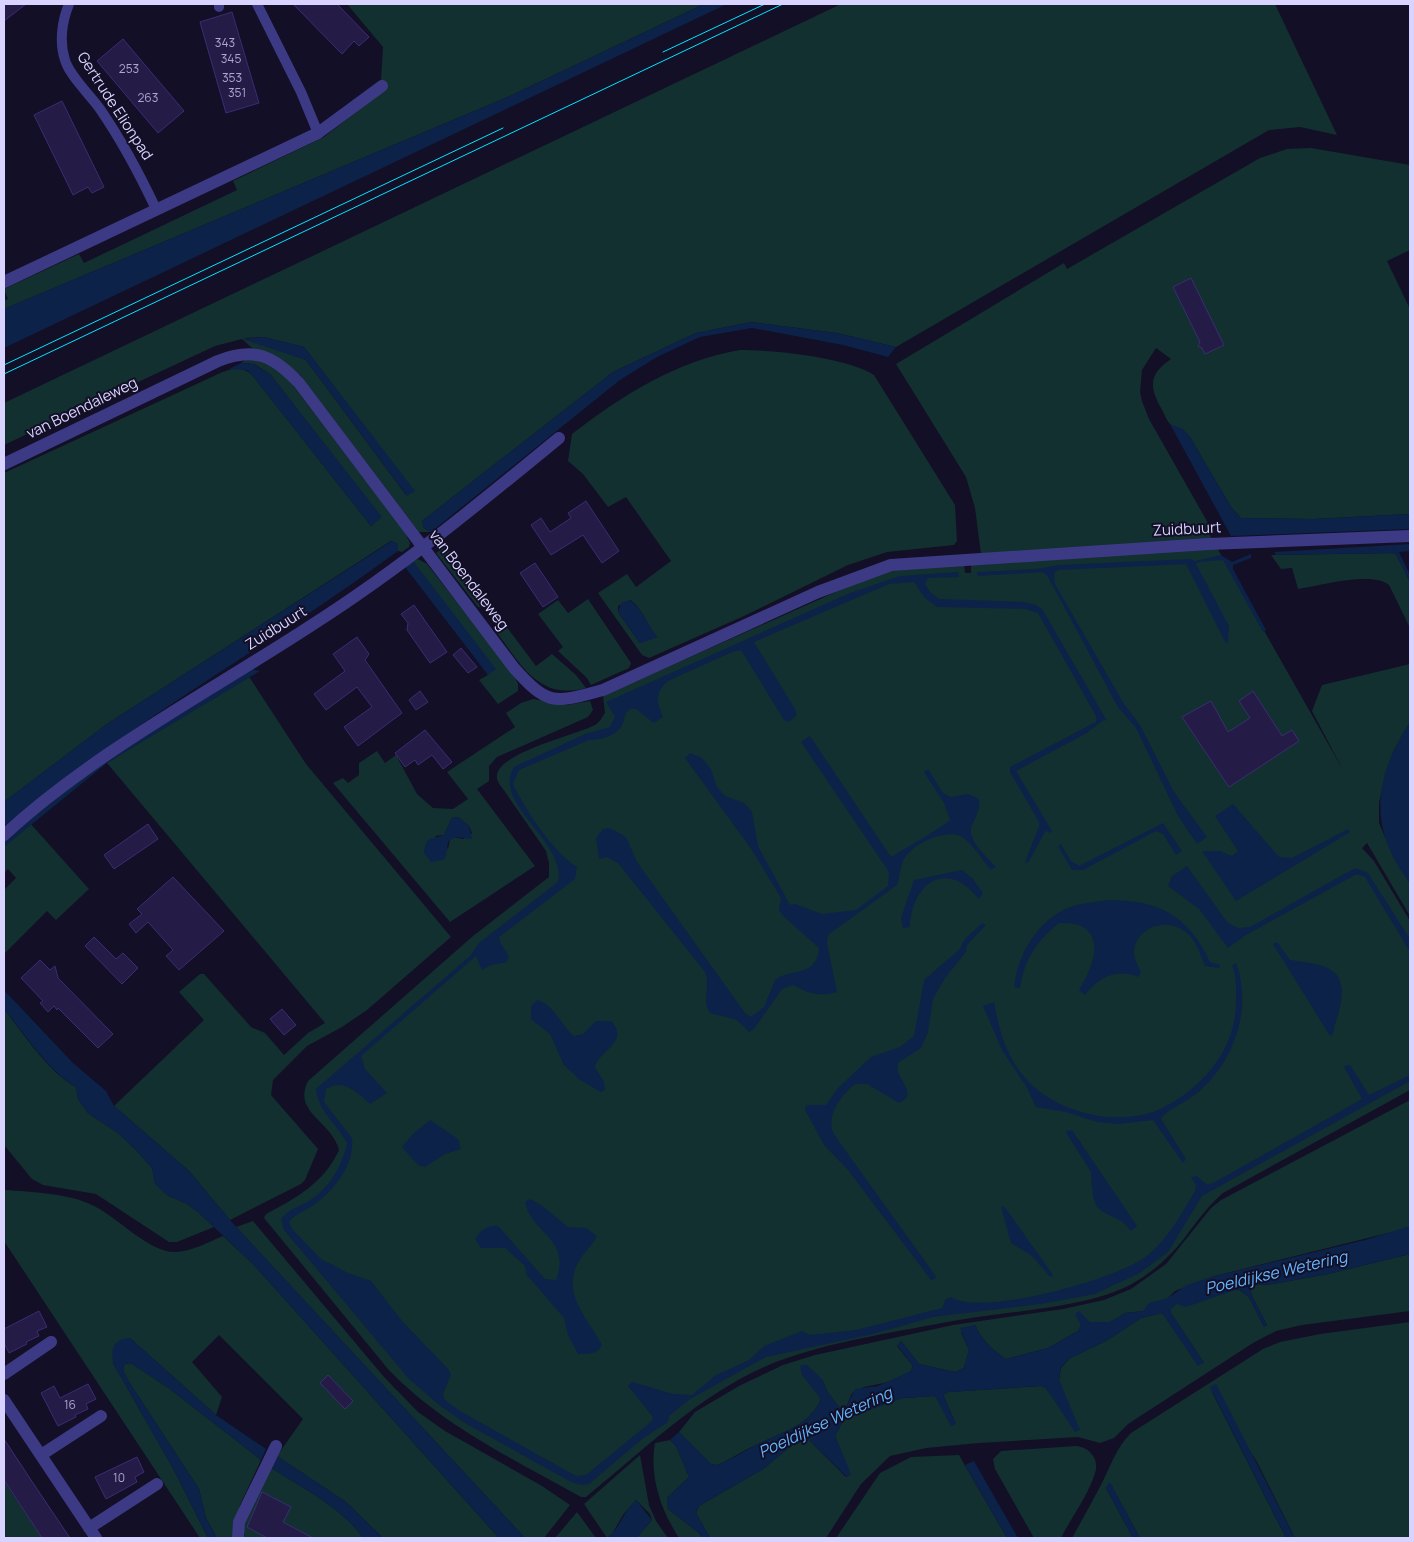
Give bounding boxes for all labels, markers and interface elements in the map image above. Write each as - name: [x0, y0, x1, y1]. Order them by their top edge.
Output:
- house number: 343: [215, 34, 235, 51]
- street label: Gertrude Elionpad: [73, 48, 158, 164]
- house number: 345: [221, 50, 241, 67]
- house number: 253: [119, 60, 139, 77]
- house number: 353: [222, 69, 242, 86]
- house number: 351: [228, 84, 246, 101]
- house number: 263: [138, 89, 158, 106]
- street label: van Boendaleweg: [23, 372, 141, 443]
- street label: Zuidbuurt: [1152, 516, 1222, 541]
- street label: van Boendaleweg: [425, 525, 514, 634]
- street label: Zuidbuurt: [241, 600, 310, 655]
- water label: Poeldijkse Wetering: [1203, 1245, 1351, 1299]
- water label: Poeldijkse Wetering: [754, 1381, 897, 1463]
- house number: 16: [64, 1396, 76, 1413]
- house number: 10: [113, 1469, 125, 1486]

